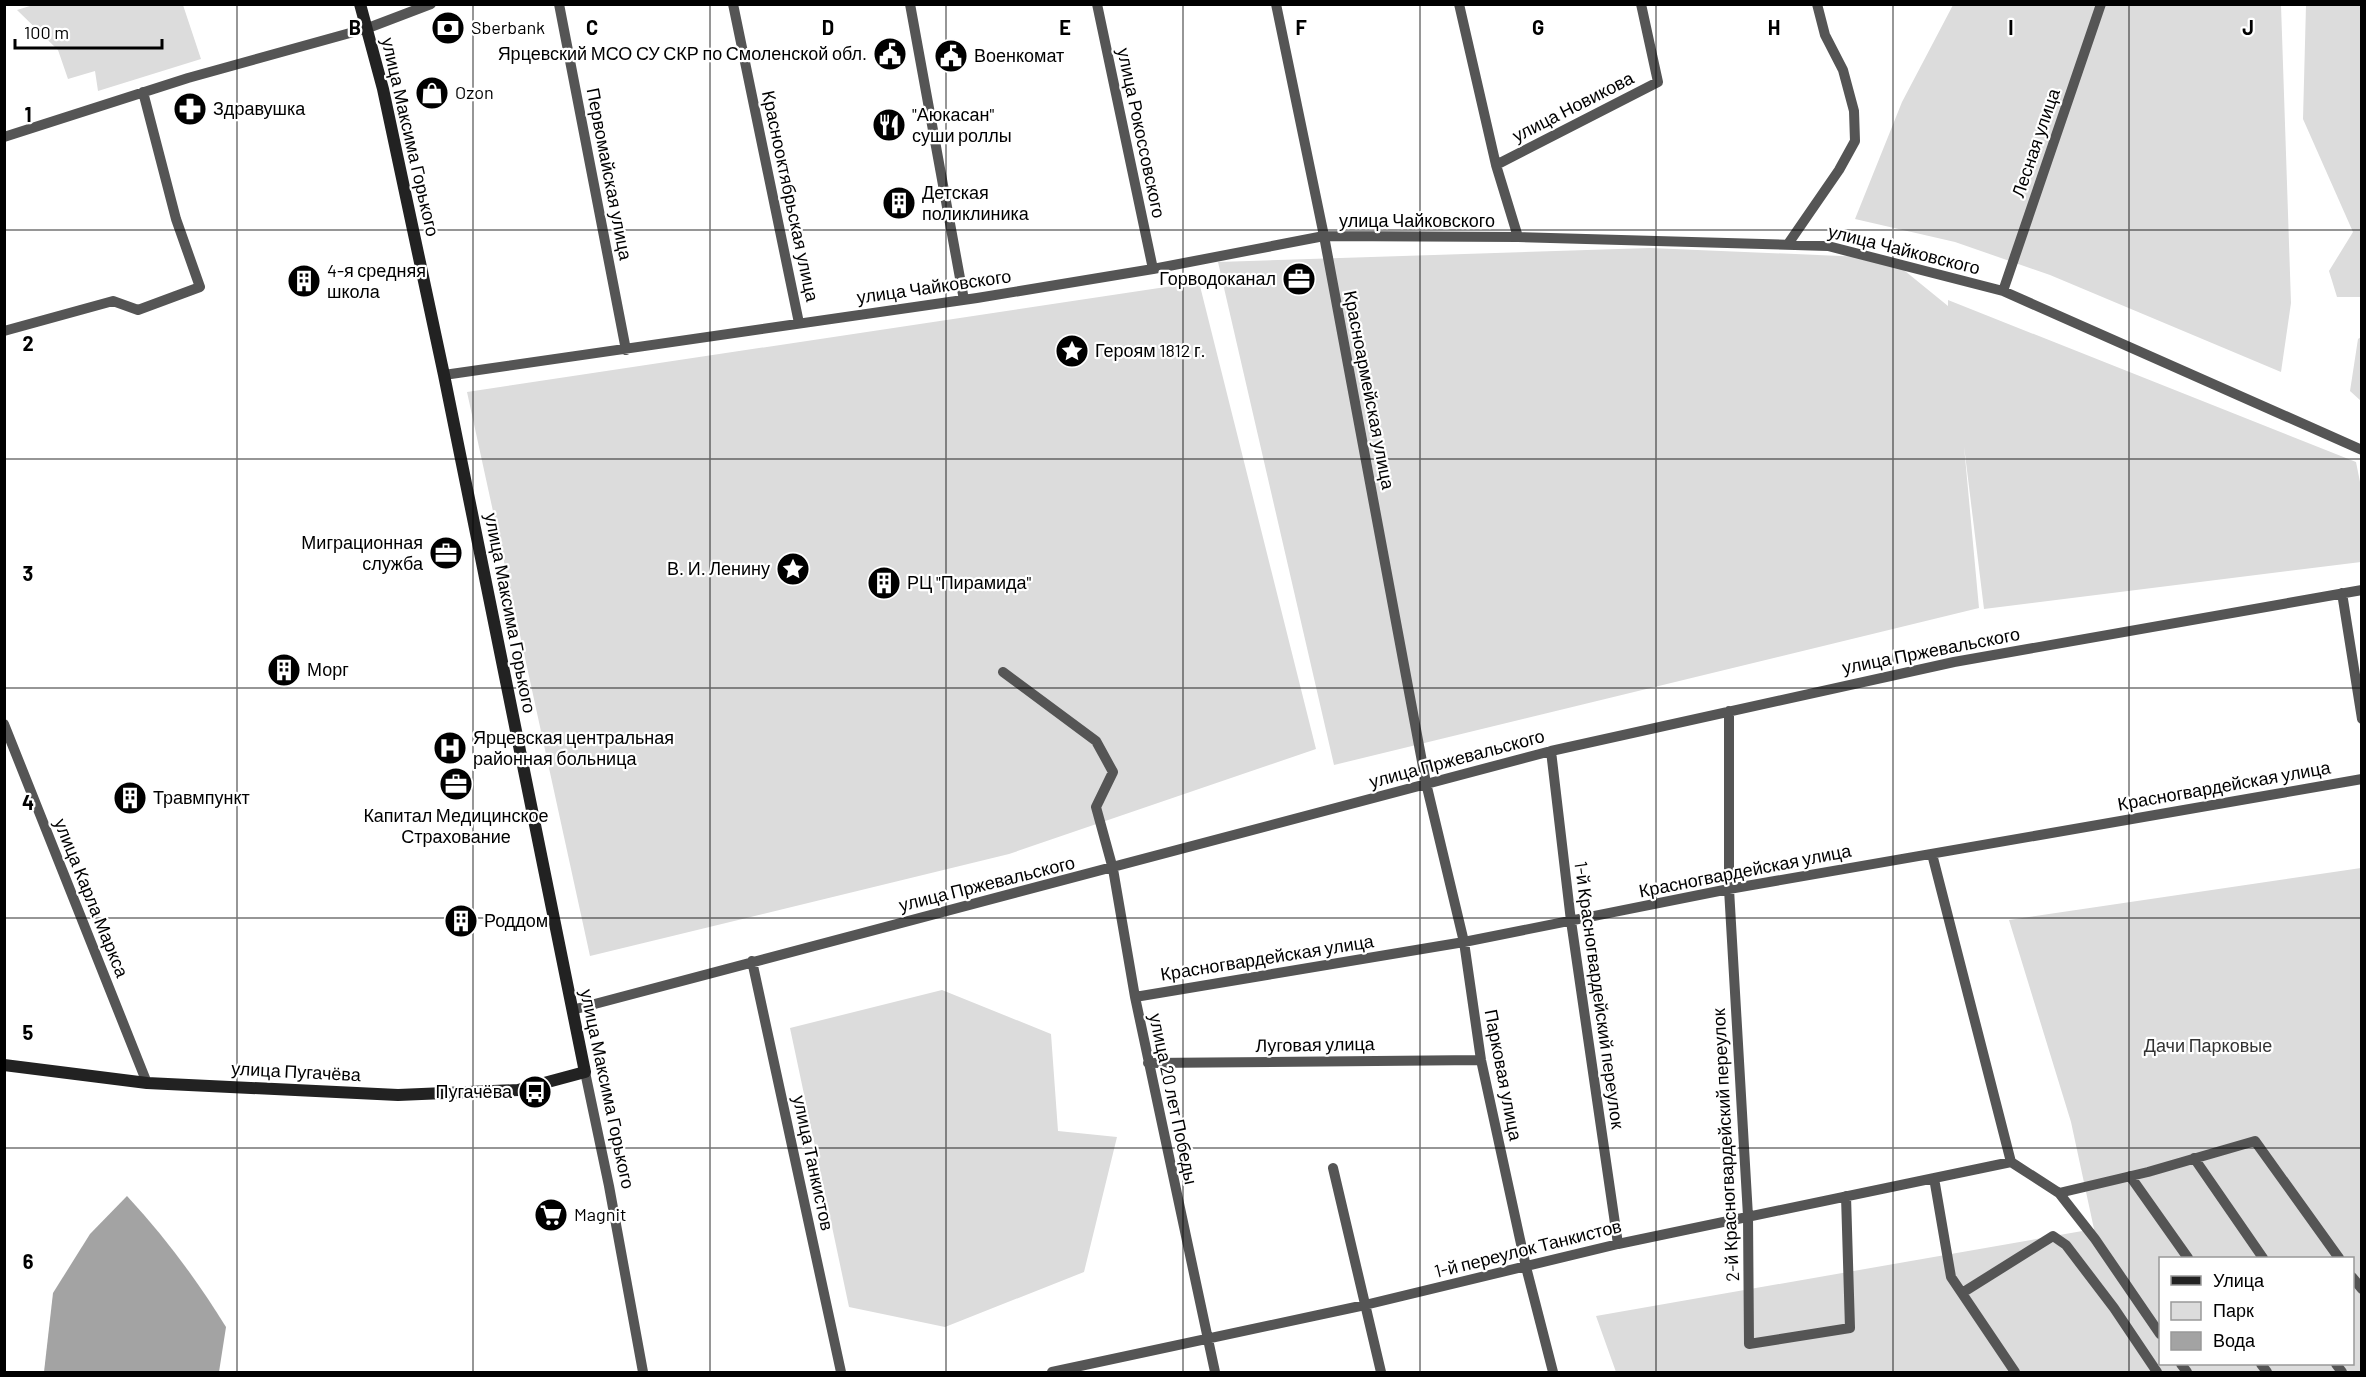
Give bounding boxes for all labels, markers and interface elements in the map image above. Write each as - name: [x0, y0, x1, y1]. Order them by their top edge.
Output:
- bank icon: Sberbank: [430, 10, 466, 46]
- scale bar: [15, 12, 162, 50]
- text: B: [349, 15, 361, 39]
- text: C: [586, 15, 598, 39]
- text: D: [822, 15, 834, 39]
- text: E: [1059, 15, 1071, 39]
- text: F: [1295, 15, 1307, 39]
- text: G: [1532, 15, 1544, 39]
- text: H: [1768, 15, 1780, 39]
- text: I: [2008, 15, 2014, 39]
- text: J: [2242, 15, 2254, 39]
- place label: Sberbank: [471, 16, 545, 38]
- text: 100 m: [24, 21, 69, 43]
- street label: улица Максима Горького: [377, 35, 445, 238]
- public building icon: Ярцевский МСО СУ СКР по Смоленской обл.: [872, 36, 908, 72]
- public building icon: Военкомат: [933, 38, 969, 74]
- place label: Ярцевский МСО СУ СКР по Смоленской обл.: [498, 42, 867, 64]
- place label: Военкомат: [974, 44, 1064, 66]
- street label: улица Рокоссовского: [1113, 46, 1171, 220]
- street label: улица Новикова: [1508, 66, 1638, 146]
- shop icon: Ozon: [414, 75, 450, 111]
- place label: Ozon: [455, 81, 494, 103]
- street label: Лесная улица: [2006, 84, 2064, 200]
- street label: Первомайская улица: [582, 86, 638, 263]
- street label: Краснооктябрьская улица: [758, 88, 824, 304]
- pharmacy icon: Здравушка: [172, 91, 208, 127]
- place label: Здравушка: [213, 97, 306, 119]
- text: 1: [24, 102, 32, 126]
- place label: "Аюкасан" суши роллы: [912, 103, 1012, 146]
- restaurant icon: "Аюкасан" суши роллы: [871, 107, 907, 143]
- place label: Детская поликлиника: [922, 181, 1030, 224]
- building icon: Детская поликлиника: [881, 185, 917, 221]
- street label: улица Чайковского: [1339, 209, 1495, 231]
- street label: улица Чайковского: [1826, 220, 1983, 279]
- place label: 4-я средняя школа: [327, 259, 426, 302]
- office icon: Горводоканал: [1281, 261, 1317, 297]
- building icon: 4-я средняя школа: [286, 263, 322, 299]
- street label: улица Чайковского: [855, 264, 1013, 308]
- place label: Горводоканал: [1159, 267, 1276, 289]
- street label: Красноармейская улица: [1340, 289, 1400, 492]
- text: 2: [22, 331, 34, 355]
- place icon: Героям 1812 г.: [1054, 333, 1090, 369]
- place label: Героям 1812 г.: [1095, 339, 1206, 361]
- street label: улица Максима Горького: [481, 511, 541, 715]
- place label: Миграционная служба: [301, 531, 424, 574]
- office icon: Миграционная служба: [428, 535, 464, 571]
- place icon: В. И. Ленину: [775, 551, 811, 587]
- place label: В. И. Ленину: [667, 557, 770, 579]
- text: 3: [23, 561, 33, 585]
- building icon: РЦ "Пирамида": [866, 565, 902, 601]
- place label: РЦ "Пирамида": [907, 571, 1032, 593]
- street label: улица Пржевальского: [1840, 622, 2022, 678]
- building icon: Морг: [266, 652, 302, 688]
- place label: Морг: [307, 658, 349, 680]
- street label: улица Пржевальского: [1367, 724, 1547, 792]
- place label: Ярцевская центральная районная больница: [473, 726, 674, 769]
- hospital icon: Ярцевская центральная районная больница: [432, 730, 468, 766]
- street label: Красногвардейская улица: [2116, 755, 2333, 815]
- office icon: Капитал Медицинское Страхование: [438, 766, 474, 802]
- building icon: Травмпункт: [112, 780, 148, 816]
- place label: Травмпункт: [153, 786, 250, 808]
- text: 4: [22, 790, 34, 814]
- place label: Капитал Медицинское Страхование: [363, 804, 549, 847]
- street label: улица Карла Маркса: [50, 815, 134, 981]
- street label: Красногвардейская улица: [1637, 838, 1854, 901]
- street label: улица Пржевальского: [896, 851, 1077, 916]
- street label: 1-й Красногвардейский переулок: [1570, 860, 1630, 1130]
- building icon: Роддом: [443, 903, 479, 939]
- place label: Роддом: [484, 909, 548, 931]
- street label: Красногвардейская улица: [1159, 929, 1376, 985]
- street label: улица Максима Горького: [576, 987, 640, 1191]
- street label: Парковая улица: [1480, 1007, 1528, 1143]
- street label: 2-й Красногвардейский переулок: [1707, 1008, 1743, 1282]
- street label: улица 20 лет Победы: [1145, 1011, 1203, 1186]
- text: 5: [23, 1020, 34, 1044]
- street label: Луговая улица: [1255, 1032, 1376, 1056]
- park label: Дачи Парковые: [2144, 1034, 2272, 1056]
- street label: улица Пугачёва: [231, 1057, 362, 1085]
- bus stop icon: Пугачёва: [517, 1074, 553, 1110]
- place label: Пугачёва: [436, 1080, 513, 1102]
- street label: улица Танкистов: [789, 1093, 839, 1232]
- supermarket icon: Magnit: [533, 1197, 569, 1233]
- place label: Magnit: [574, 1203, 627, 1225]
- street label: 1-й переулок Танкистов: [1432, 1214, 1624, 1282]
- text: 6: [23, 1249, 34, 1273]
- legend: [2159, 1257, 2354, 1365]
- text: Улица: [2213, 1269, 2265, 1291]
- text: Парк: [2213, 1299, 2254, 1321]
- text: Вода: [2213, 1329, 2256, 1351]

